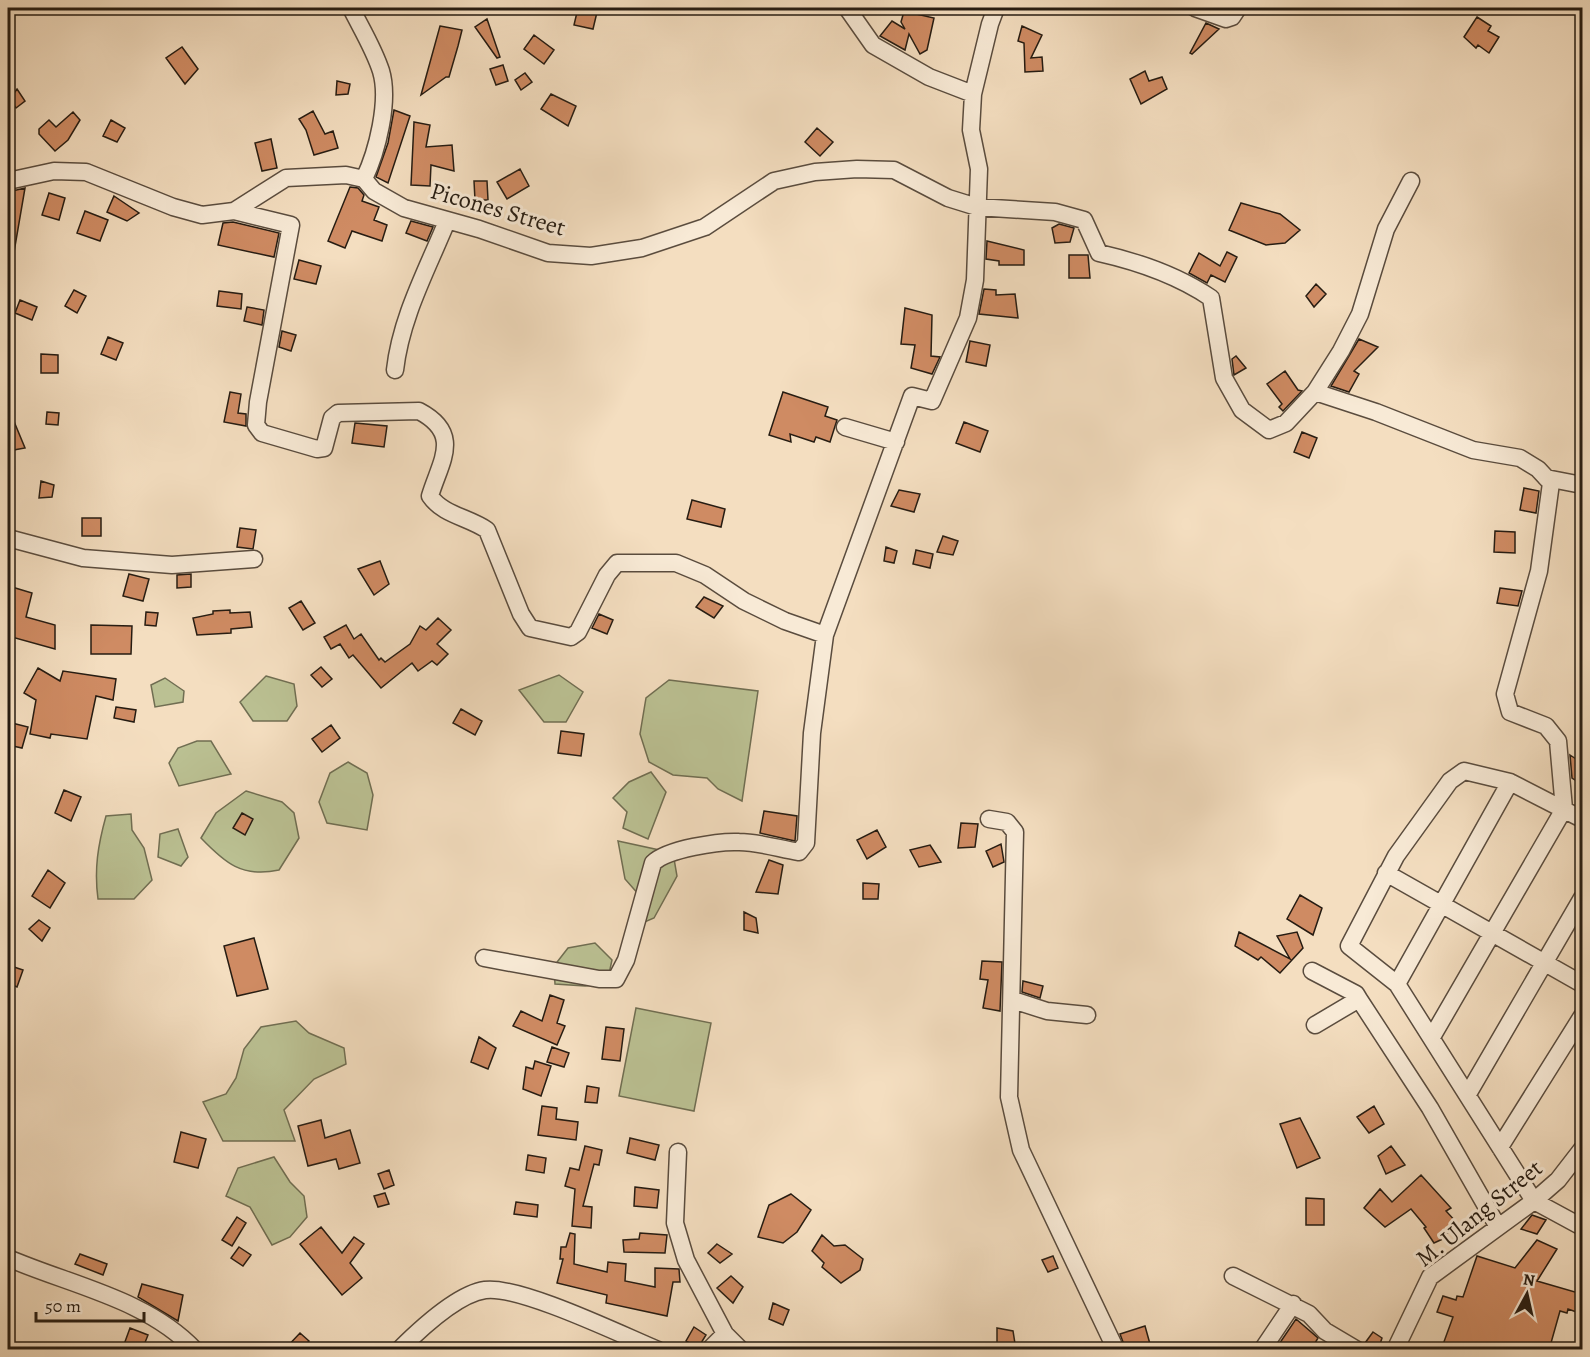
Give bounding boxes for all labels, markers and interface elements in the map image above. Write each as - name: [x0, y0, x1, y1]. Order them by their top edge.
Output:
- street label: Picones Street: [427, 174, 569, 244]
- street label: M. Ulang Street: [1409, 1152, 1549, 1274]
- north arrow: [1497, 1264, 1557, 1324]
- text: N: [1522, 1268, 1537, 1292]
- scale bar: [36, 1285, 144, 1323]
- text: 50 m: [45, 1294, 81, 1318]

